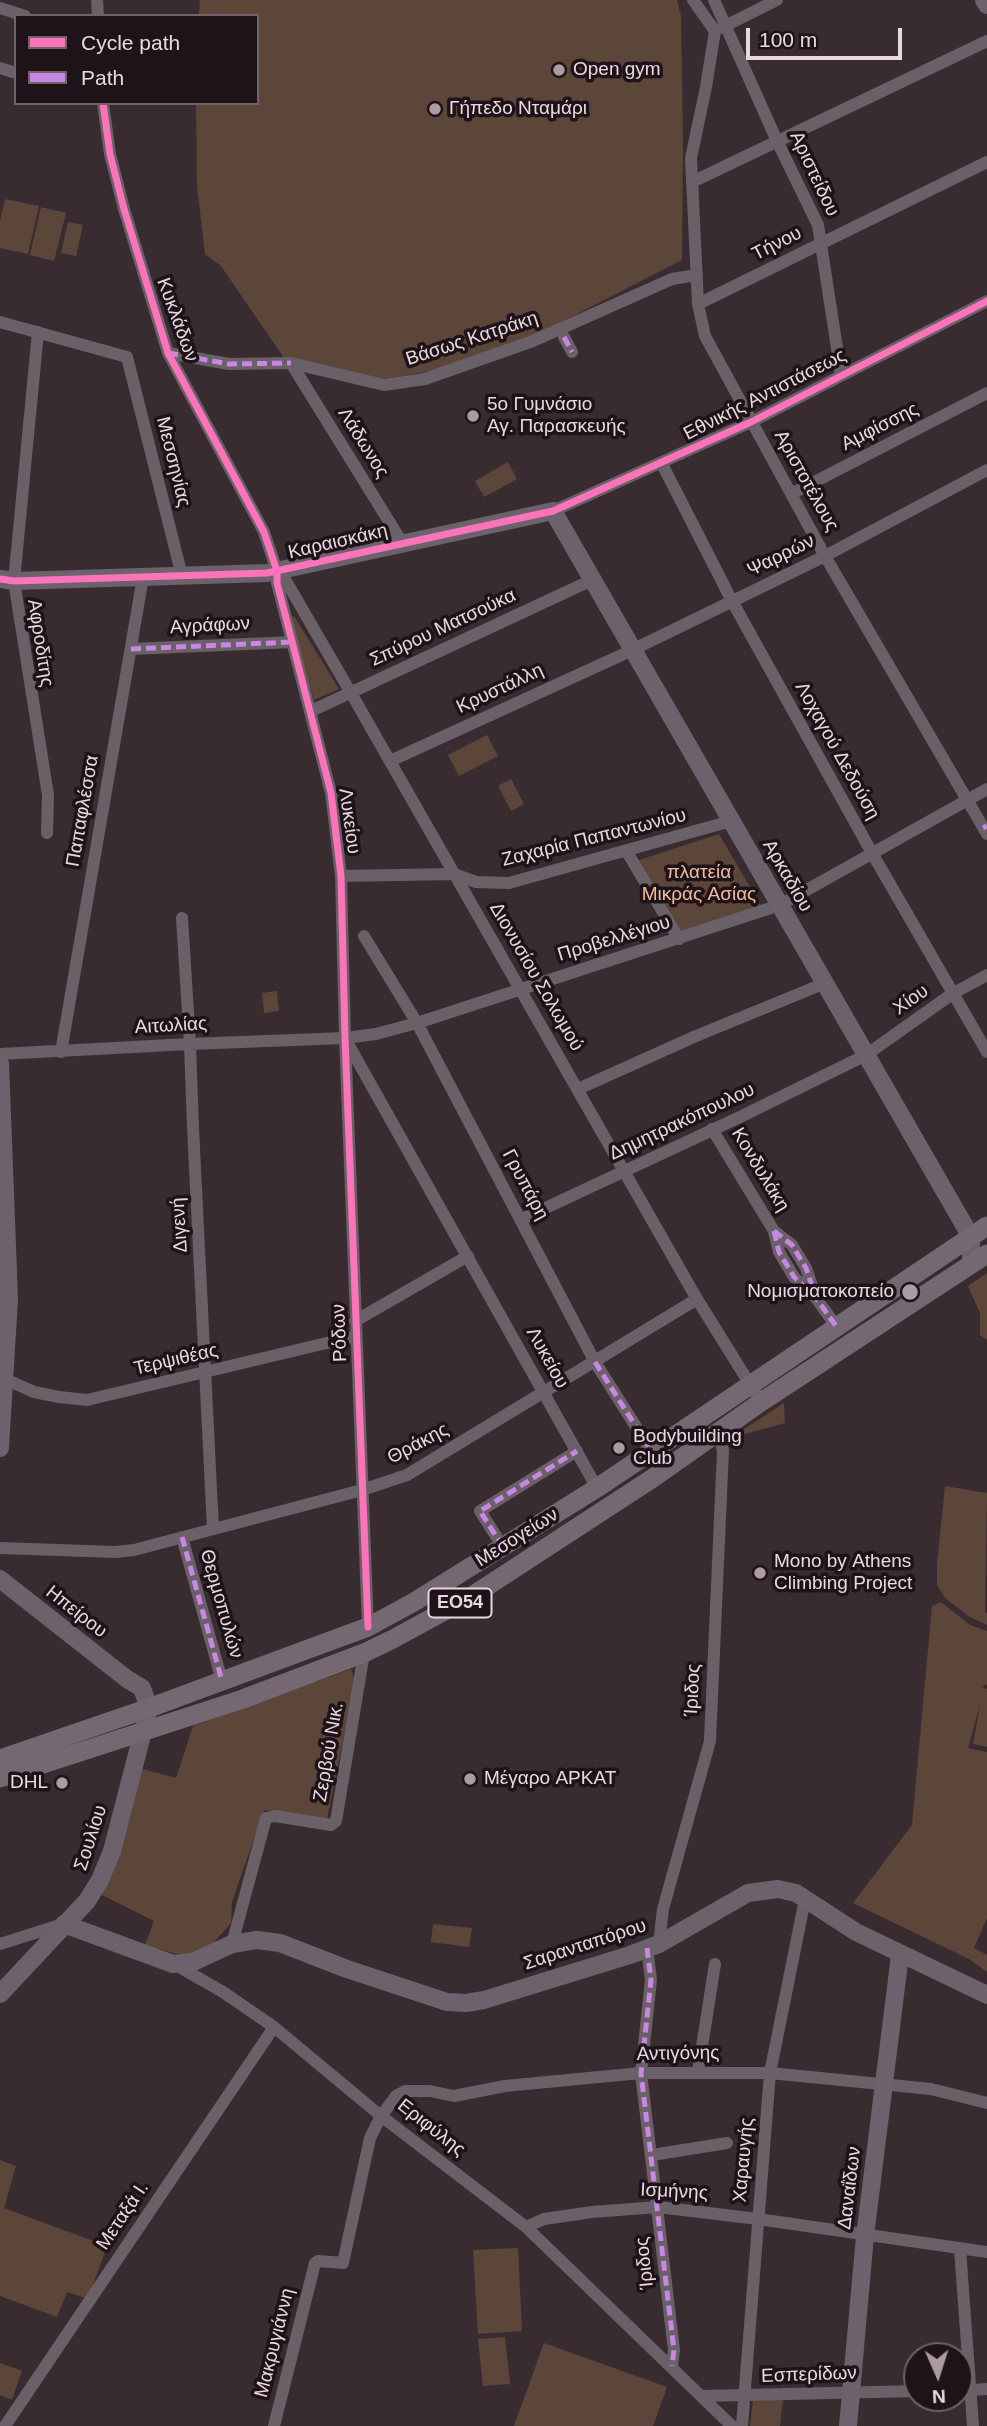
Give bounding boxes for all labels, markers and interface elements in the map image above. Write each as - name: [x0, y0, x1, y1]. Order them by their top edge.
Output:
- legend: [14, 14, 259, 105]
- scale bar: [749, 14, 905, 58]
- text: 100 m: [759, 28, 817, 51]
- text: Cycle path: [81, 31, 180, 54]
- place label: Open gym: [573, 59, 661, 81]
- marker: Open gym: [551, 62, 567, 78]
- text: Path: [81, 66, 124, 89]
- place label: Γήπεδο Νταμάρι: [449, 98, 587, 120]
- marker: Γήπεδο Νταμάρι: [427, 101, 443, 117]
- street label: Αριστείδου: [784, 128, 844, 220]
- street label: Τήνου: [748, 222, 806, 266]
- street label: Κυκλάδων: [151, 275, 203, 365]
- street label: Βάσως Κατράκη: [403, 307, 541, 371]
- street label: Εθνικής Αντιστάσεως: [680, 344, 850, 446]
- place label: 5ο Γυμνάσιο Αγ. Παρασκευής: [487, 394, 626, 438]
- street label: Αμφίσσης: [838, 398, 922, 456]
- street label: Λάδωνος: [333, 404, 393, 482]
- marker: 5ο Γυμνάσιο Αγ. Παρασκευής: [465, 408, 481, 424]
- street label: Μεσσηνίας: [151, 415, 195, 509]
- street label: Αριστοτέλους: [769, 426, 843, 536]
- street label: Καραισκάκη: [286, 519, 390, 565]
- street label: Ψαρρών: [744, 530, 818, 582]
- street label: Σπύρου Ματσούκα: [366, 584, 520, 672]
- street label: Αφροδίτης: [22, 598, 58, 688]
- street label: Αγράφων: [169, 613, 251, 639]
- street label: Κρυστάλλη: [453, 659, 547, 719]
- street label: Λοχαγού Δεδούση: [790, 678, 884, 824]
- street label: Παπαφλέσσα: [62, 753, 104, 869]
- street label: Λυκείου: [333, 787, 365, 855]
- street label: Ζαχαρία Παπαντωνίου: [499, 804, 689, 872]
- street label: Αρκαδίου: [757, 836, 817, 916]
- park label: πλατεία Μικράς Ασίας: [642, 862, 756, 906]
- street label: Διονυσίου Σολωμού: [484, 899, 588, 1055]
- street label: Προβελλέγιου: [555, 911, 673, 967]
- street label: Χίου: [889, 980, 933, 1020]
- street label: Αιτωλίας: [134, 1013, 208, 1039]
- street label: Δημητρακόπουλου: [606, 1078, 758, 1166]
- street label: Κονδυλάκη: [726, 1124, 794, 1216]
- street label: Γρυπάρη: [497, 1146, 553, 1224]
- street label: Διγενή: [167, 1197, 193, 1253]
- place label: Νομισματοκοπείο: [747, 1281, 894, 1303]
- marker: Νομισματοκοπείο: [900, 1282, 920, 1302]
- street label: Ρόδων: [328, 1304, 352, 1362]
- street label: Λυκείου: [521, 1324, 573, 1392]
- street label: Τερψιθέας: [132, 1339, 220, 1381]
- street label: Θράκης: [384, 1418, 452, 1470]
- place label: Bodybuilding Club: [633, 1426, 742, 1470]
- marker: Bodybuilding Club: [611, 1440, 627, 1456]
- street label: Μεσογείων: [471, 1504, 563, 1572]
- street label: Θερμοπυλών: [195, 1547, 247, 1661]
- place label: Mono by Athens Climbing Project: [774, 1551, 912, 1595]
- marker: Mono by Athens Climbing Project: [752, 1565, 768, 1581]
- street label: Ηπείρου: [41, 1581, 111, 1643]
- road number: ΕΟ54: [428, 1588, 491, 1618]
- street label: Ίριδος: [680, 1663, 706, 1717]
- street label: Ζερβού Νικ.: [309, 1700, 349, 1804]
- place label: Μέγαρο ΑΡΚΑΤ: [484, 1768, 616, 1790]
- marker: Μέγαρο ΑΡΚΑΤ: [462, 1771, 478, 1787]
- place label: DHL: [10, 1772, 48, 1794]
- marker: DHL: [54, 1775, 70, 1791]
- street label: Σουλίου: [70, 1802, 112, 1874]
- street label: Σαρανταπόρου: [521, 1914, 649, 1976]
- street label: Αντιγόνης: [636, 2042, 720, 2066]
- street label: Εριφύλης: [393, 2095, 469, 2161]
- street label: Χαραυγής: [729, 2117, 759, 2203]
- street label: Δαναΐδων: [834, 2145, 866, 2231]
- street label: Μεταξά Ι.: [92, 2178, 154, 2254]
- street label: Ισμήνης: [640, 2179, 708, 2205]
- street label: Ίριδος: [631, 2236, 659, 2290]
- street label: Μακρυγιάννη: [250, 2286, 300, 2400]
- north arrow: [903, 2342, 973, 2412]
- street label: Εσπερίδων: [761, 2362, 857, 2388]
- text: N: [932, 2386, 946, 2407]

